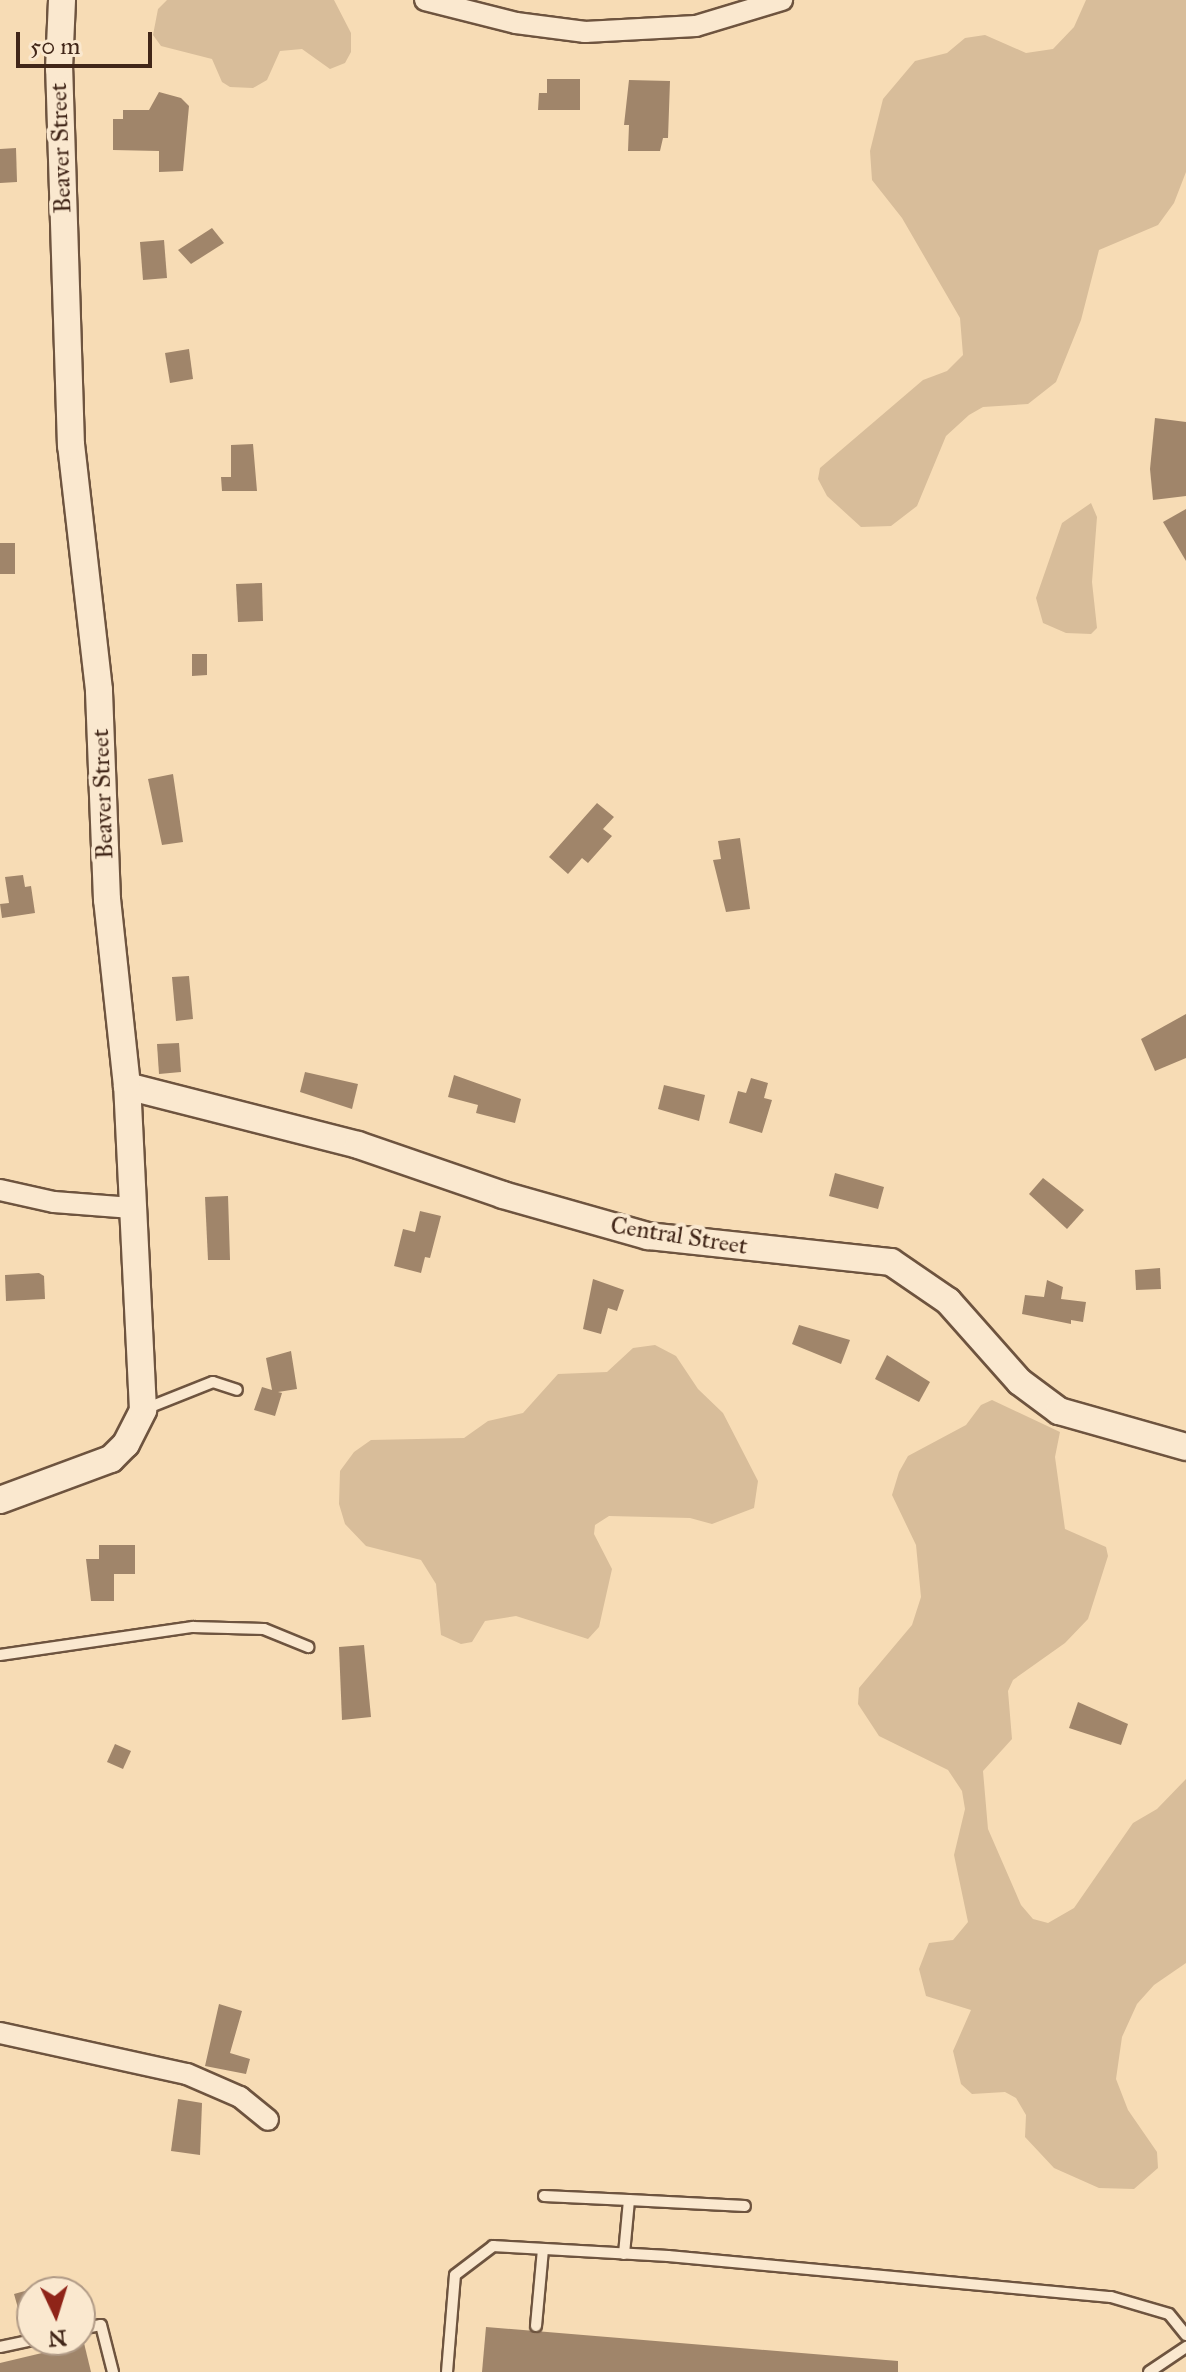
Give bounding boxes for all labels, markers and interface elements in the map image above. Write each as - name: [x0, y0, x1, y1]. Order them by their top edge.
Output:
- scale bar: [20, 16, 156, 66]
- text: 50 m: [30, 31, 80, 61]
- street label: Beaver Street: [44, 82, 78, 214]
- street label: Beaver Street: [86, 728, 120, 860]
- street label: Central Street: [609, 1211, 749, 1261]
- north arrow: [16, 2276, 96, 2356]
- text: N: [47, 2324, 68, 2353]

